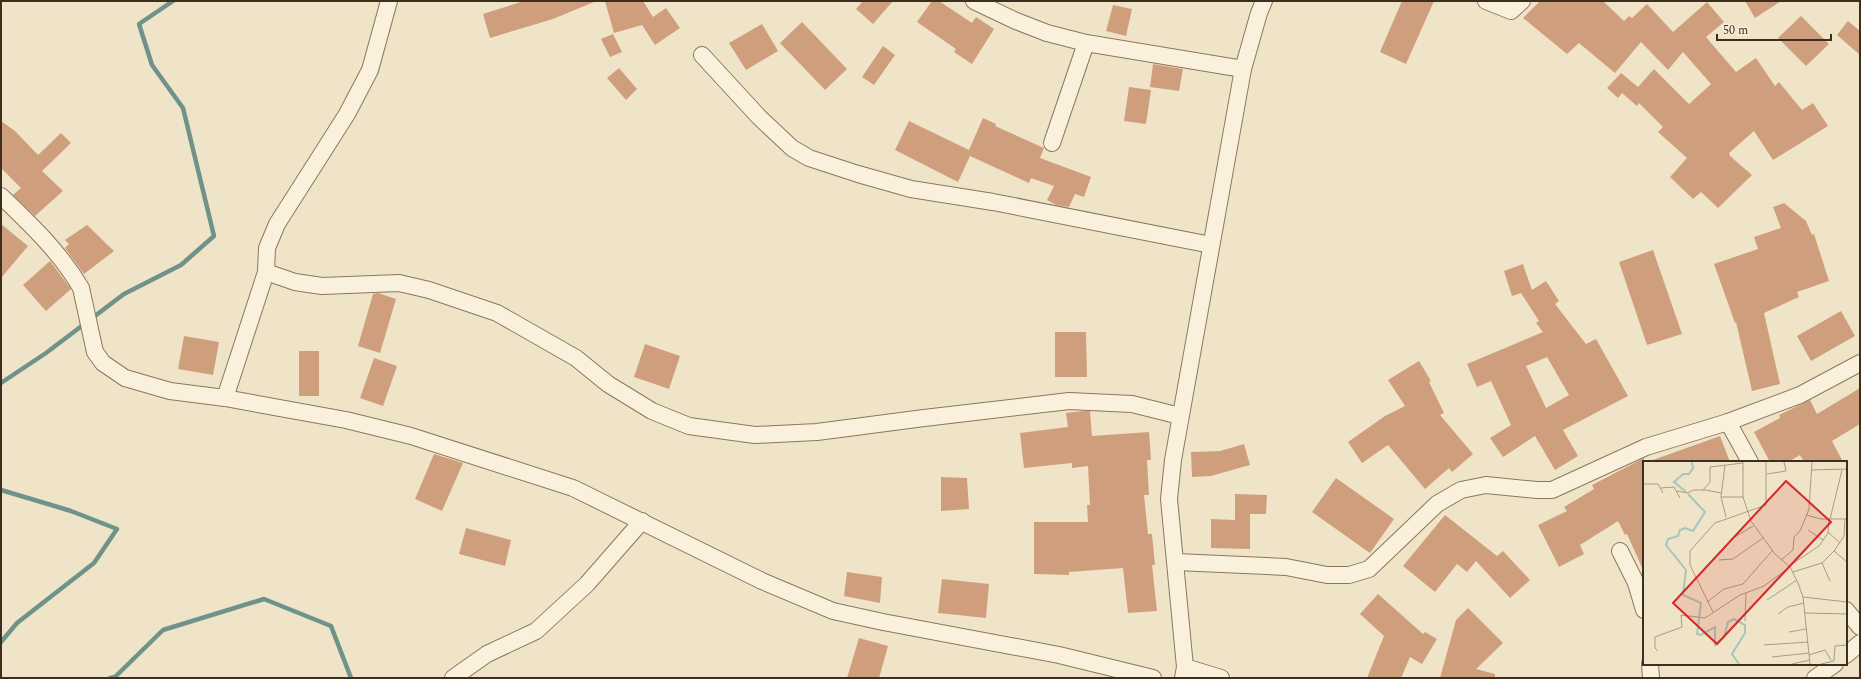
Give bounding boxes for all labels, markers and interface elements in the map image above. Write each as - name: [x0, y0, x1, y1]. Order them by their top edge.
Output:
- scale bar: [1717, 16, 1831, 42]
- text: 50 m: [1723, 21, 1748, 40]
- inset map: [1643, 461, 1847, 665]

